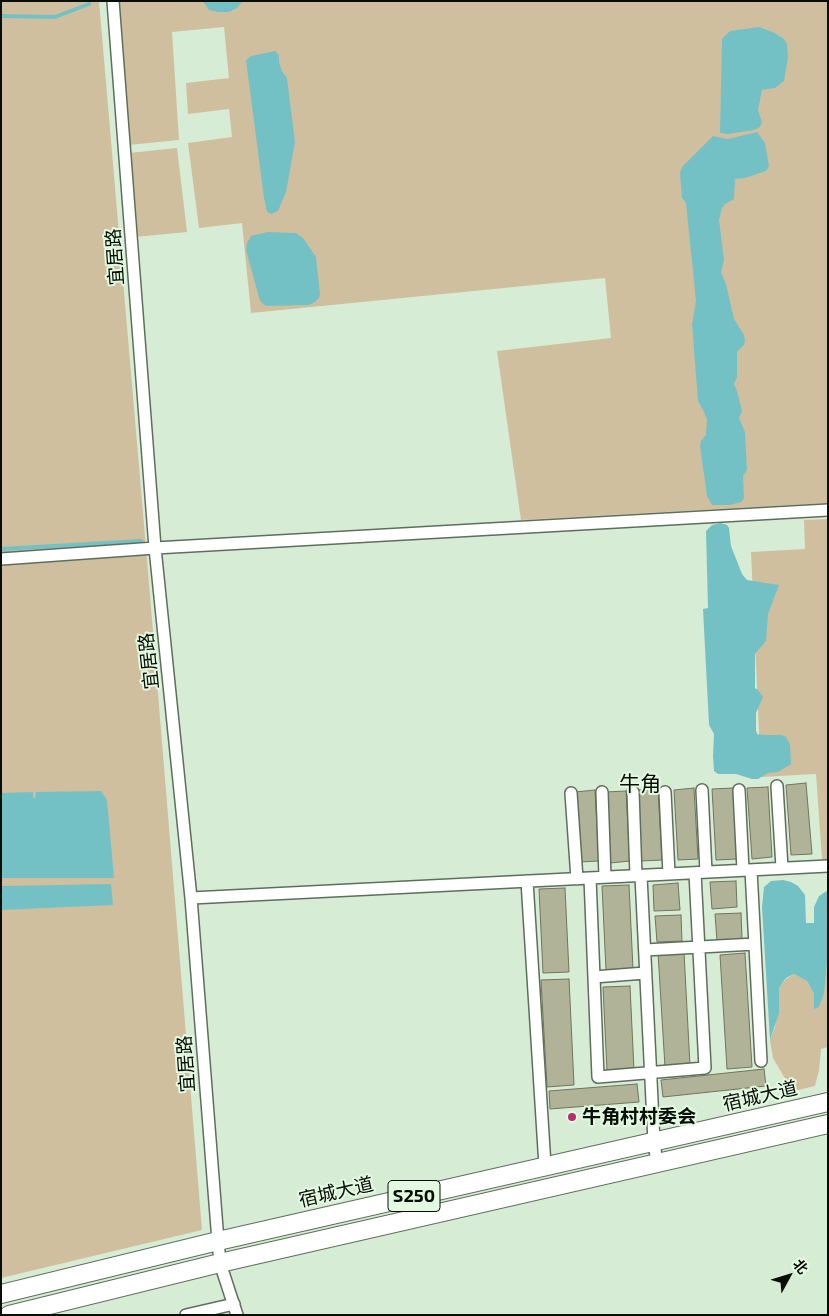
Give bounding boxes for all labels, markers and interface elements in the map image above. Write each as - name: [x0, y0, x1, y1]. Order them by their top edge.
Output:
- street label: 宜居路: [102, 228, 128, 286]
- street label: 宜居路: [135, 631, 163, 691]
- district label: 牛角: [619, 771, 661, 797]
- street label: 宜居路: [173, 1035, 199, 1093]
- street label: 宿城大道: [720, 1076, 800, 1116]
- place label: 牛角村村委会: [582, 1106, 696, 1128]
- marker: 牛角村村委会: [566, 1111, 578, 1123]
- street label: 宿城大道: [296, 1172, 376, 1212]
- road number: S250: [388, 1180, 440, 1212]
- north arrow: [764, 1251, 814, 1301]
- text: 北: [790, 1255, 812, 1277]

